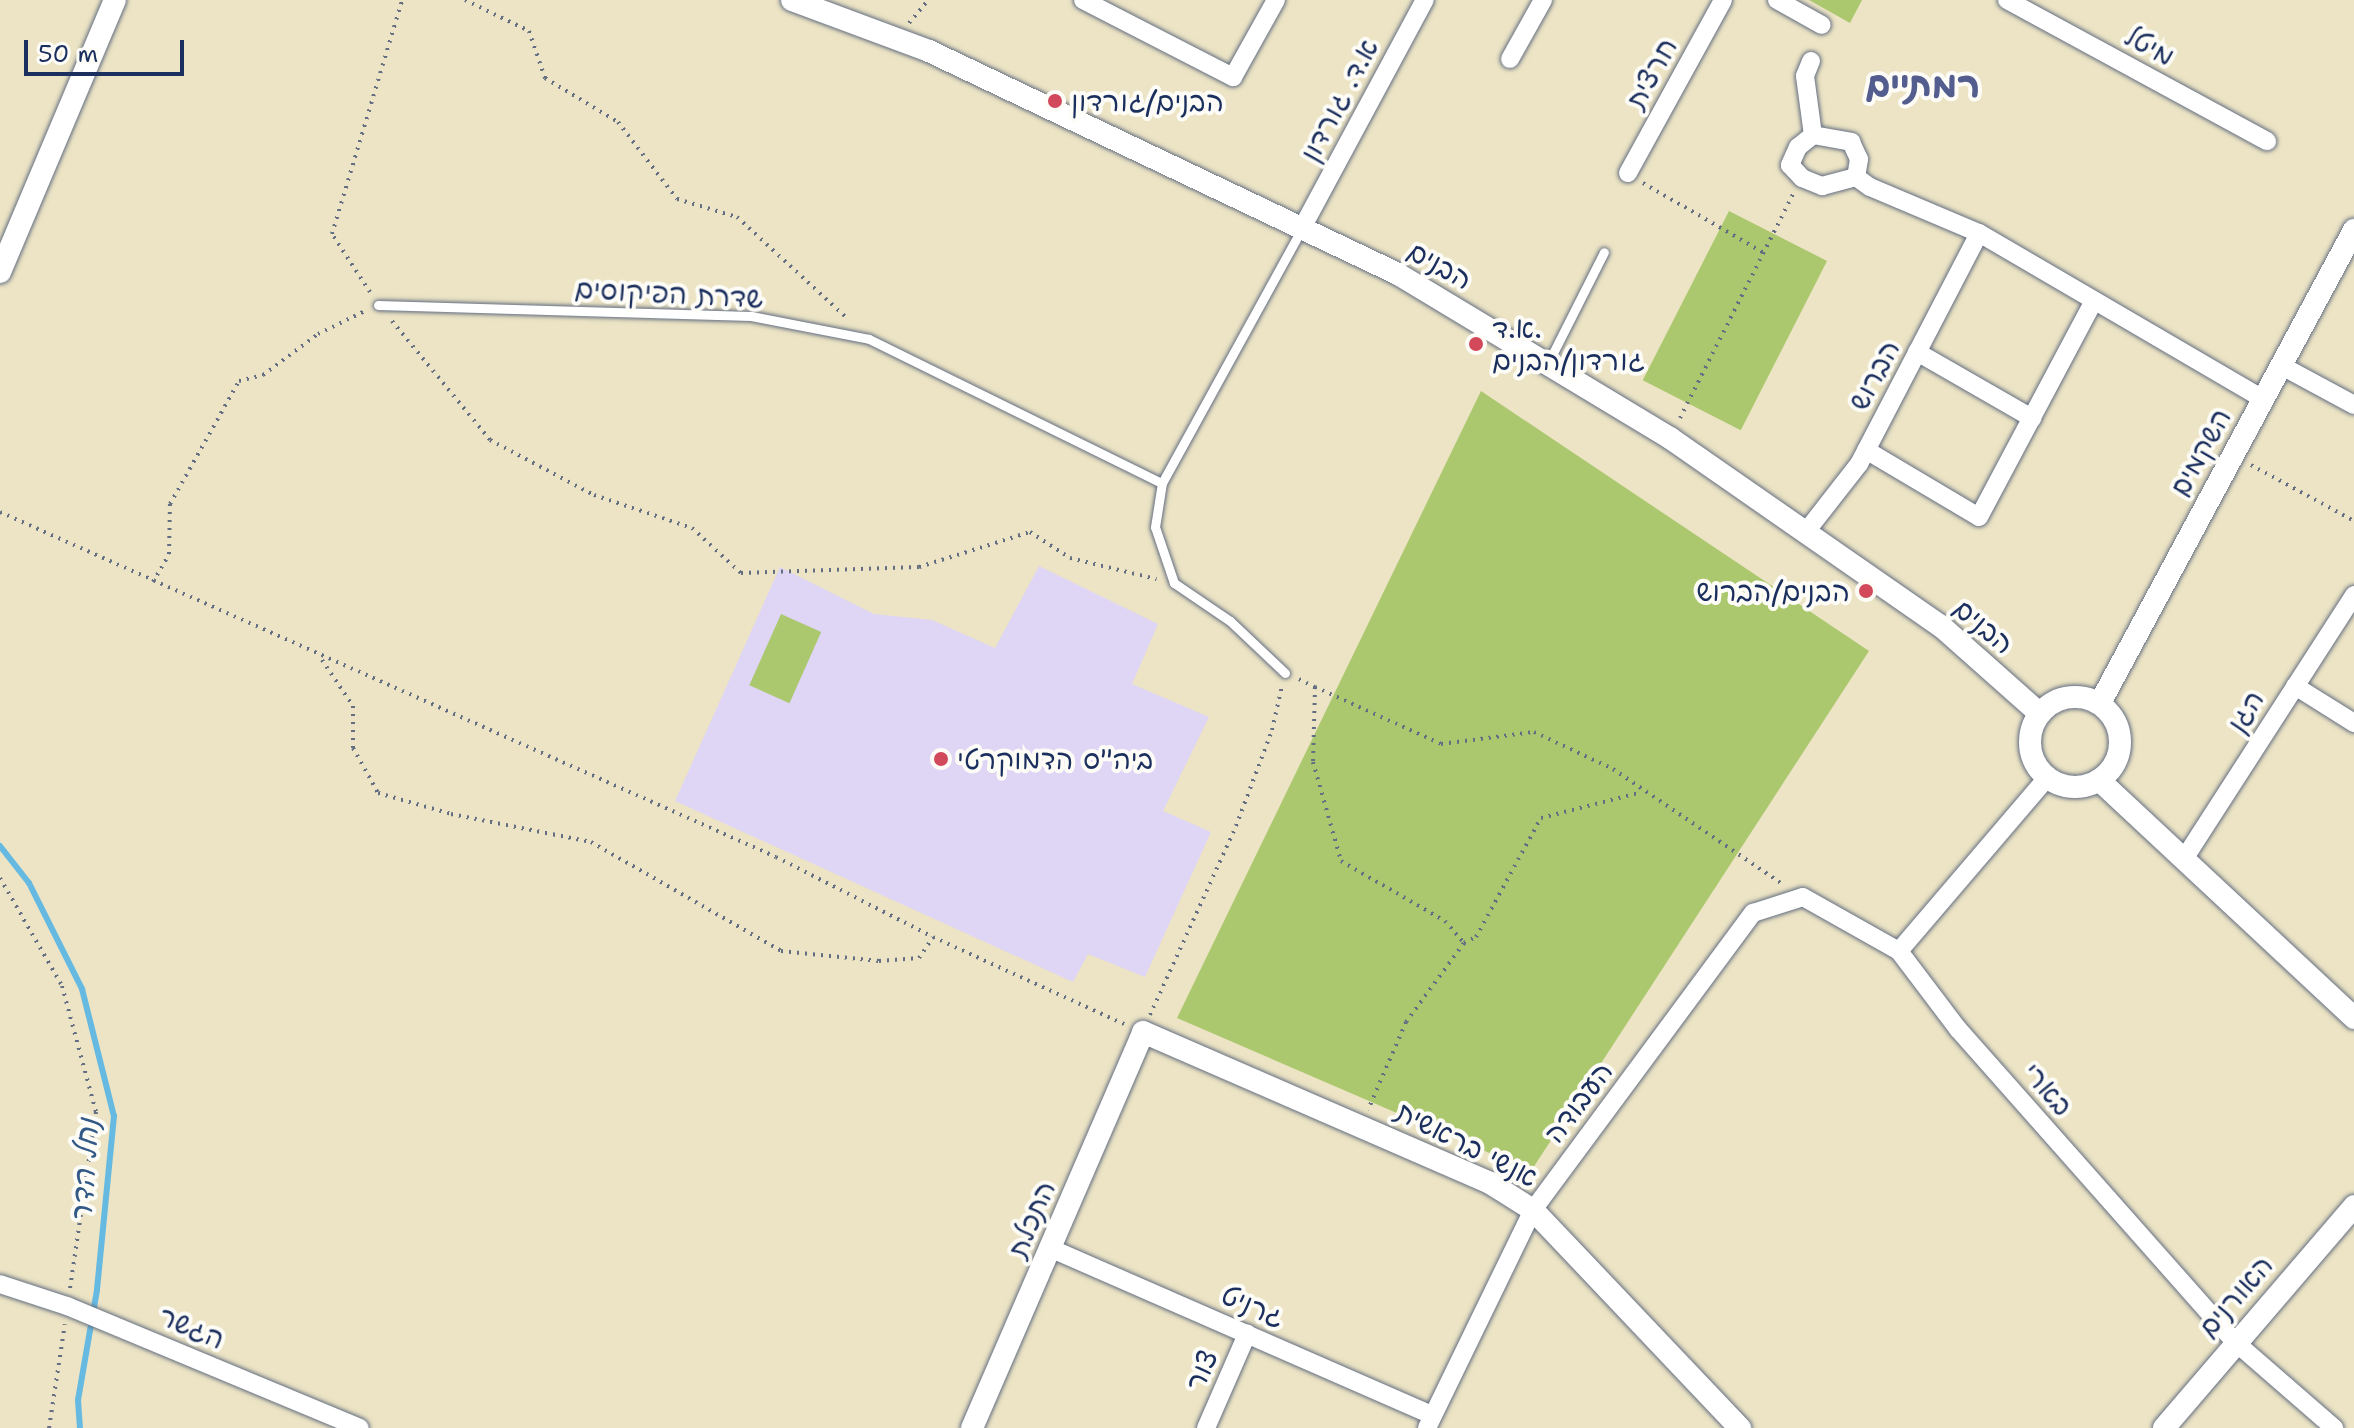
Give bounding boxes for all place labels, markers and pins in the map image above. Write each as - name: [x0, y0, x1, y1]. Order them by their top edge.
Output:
- place label: הבנים/גורדון: [1071, 84, 1224, 118]
- marker: הבנים/גורדון: [1046, 92, 1064, 110]
- place label: א.ד. גורדון/הבנים: [1492, 311, 1645, 377]
- marker: א.ד. גורדון/הבנים: [1467, 335, 1485, 353]
- place label: הבנים/הברוש: [1696, 574, 1850, 608]
- marker: הבנים/הברוש: [1857, 582, 1875, 600]
- place label: ביה"ס הדמוקרטי: [957, 742, 1153, 776]
- marker: ביה"ס הדמוקרטי: [932, 750, 950, 768]

